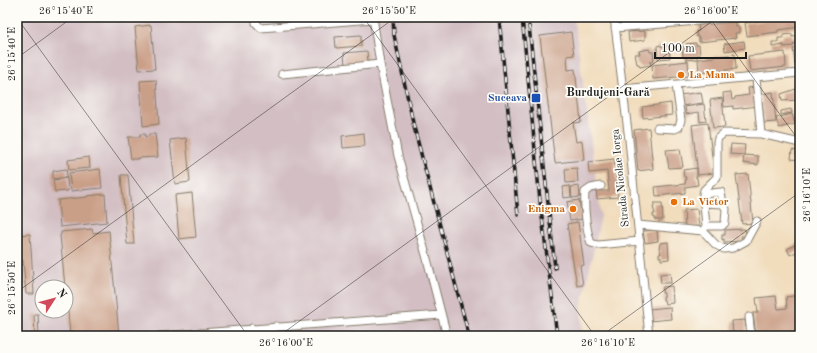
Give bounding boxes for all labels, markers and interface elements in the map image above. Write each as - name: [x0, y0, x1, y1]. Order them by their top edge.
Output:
- text: 26°15'40"E: [39, 6, 93, 16]
- text: 26°15'50"E: [362, 6, 416, 16]
- text: 26°16'00"E: [684, 6, 738, 16]
- text: 26°15'40"E: [7, 27, 17, 81]
- scale bar: [655, 34, 746, 60]
- text: 100 m: [661, 43, 695, 55]
- marker: La Mama: [676, 70, 686, 80]
- place label: La Mama: [689, 70, 735, 81]
- district label: Burdujeni-Gară: [566, 87, 650, 99]
- marker: Suceava: [530, 92, 542, 104]
- place label: Suceava: [488, 93, 527, 104]
- street label: Strada Nicolae Iorga: [610, 128, 632, 228]
- text: 26°16'10"E: [802, 168, 812, 222]
- marker: La Victor: [669, 197, 679, 207]
- place label: La Victor: [682, 197, 729, 208]
- place label: Enigma: [528, 204, 565, 215]
- marker: Enigma: [568, 204, 578, 214]
- text: 26°15'50"E: [7, 261, 17, 315]
- north arrow: [34, 279, 74, 319]
- text: N: [54, 287, 68, 301]
- text: 26°16'00"E: [259, 338, 313, 348]
- text: 26°16'10"E: [581, 338, 635, 348]

